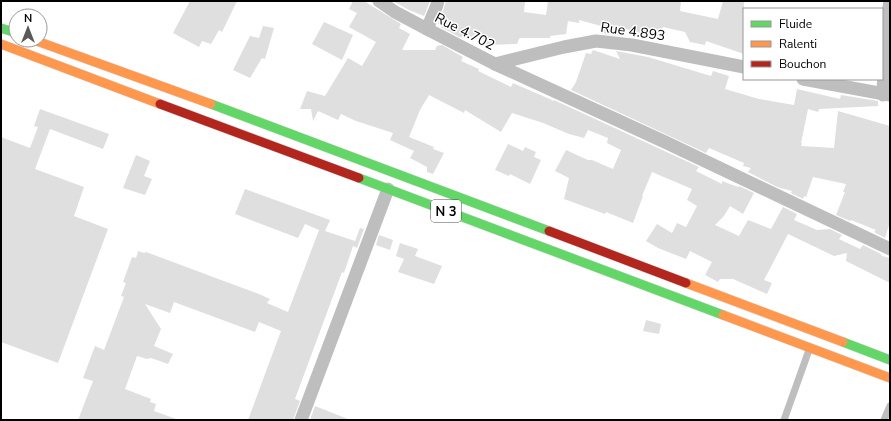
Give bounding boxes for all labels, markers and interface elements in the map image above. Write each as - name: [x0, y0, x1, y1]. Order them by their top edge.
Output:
- north arrow: [8, 8, 48, 48]
- street label: Rue 4.702: [431, 8, 498, 55]
- legend: [743, 8, 883, 80]
- text: N: [24, 11, 32, 26]
- text: Fluide: [779, 16, 812, 32]
- street label: Rue 4.893: [599, 18, 666, 45]
- text: Ralenti: [779, 36, 817, 52]
- text: Bouchon: [779, 56, 826, 72]
- road number: N 3: [431, 200, 461, 222]

